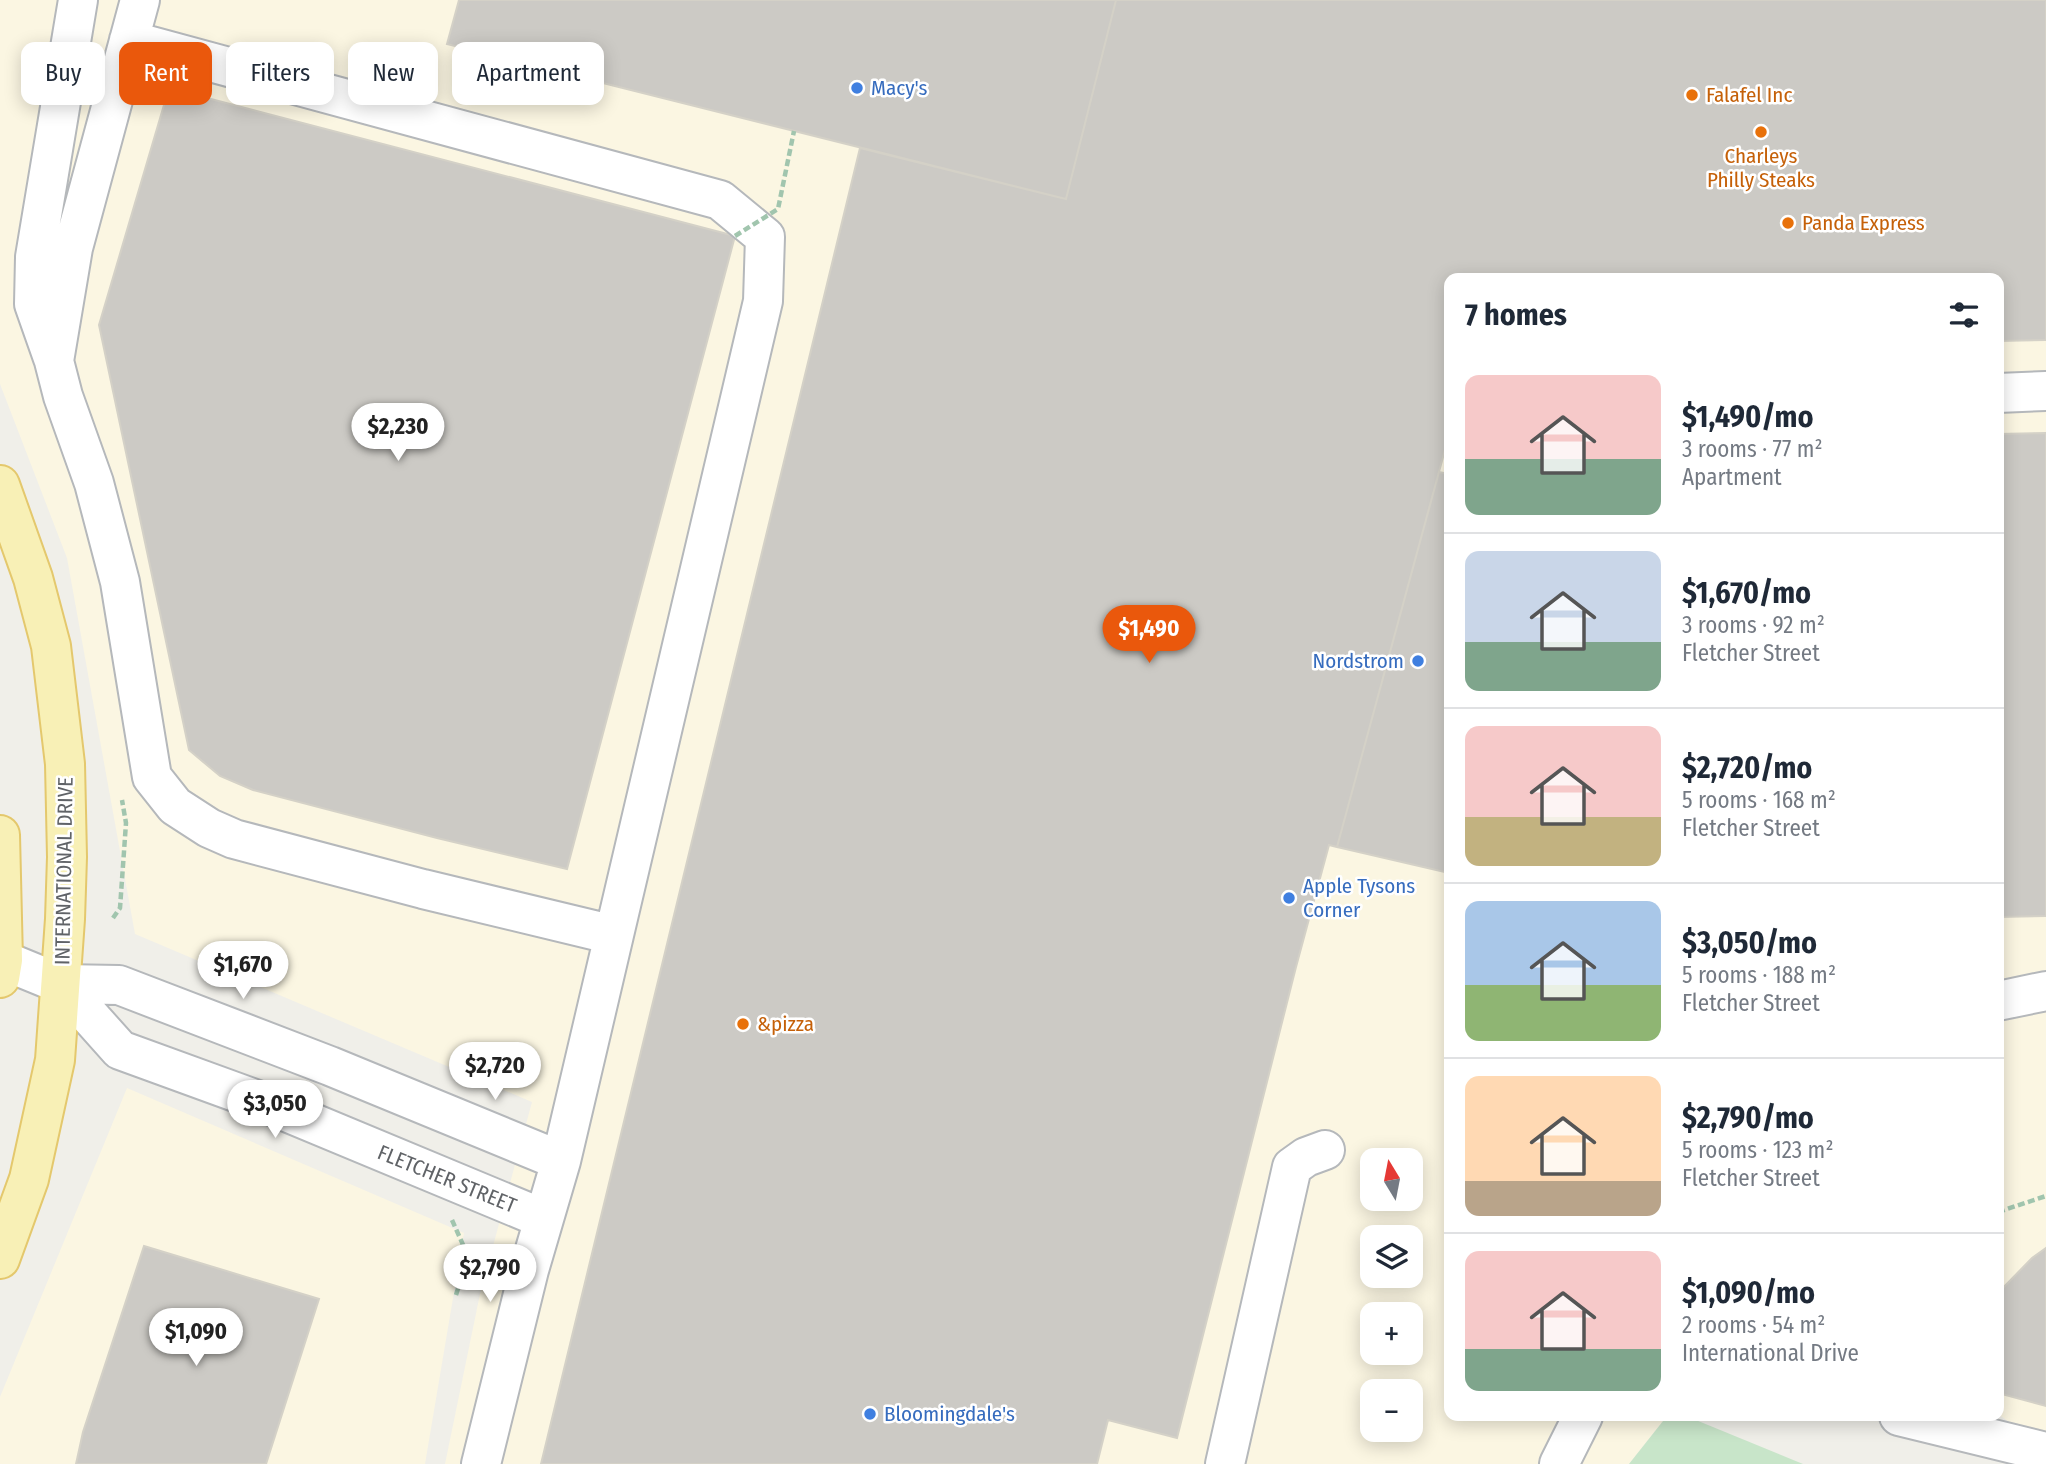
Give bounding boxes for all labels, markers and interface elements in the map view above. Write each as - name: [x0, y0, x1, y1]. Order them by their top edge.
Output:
- chip: Buy: [21, 42, 105, 105]
- chip: Rent: [119, 42, 212, 105]
- chip: Filters: [226, 42, 334, 105]
- chip: New: [348, 42, 438, 105]
- chip: Apartment: [452, 42, 604, 105]
- place label: Macy's: [871, 75, 928, 101]
- marker: Macy's: [849, 80, 865, 96]
- place label: Falafel Inc: [1706, 82, 1792, 108]
- marker: Falafel Inc: [1684, 87, 1700, 103]
- marker: Charleys Philly Steaks: [1753, 124, 1769, 140]
- place label: Charleys Philly Steaks: [1707, 143, 1815, 193]
- place label: Panda Express: [1802, 210, 1925, 236]
- marker: Panda Express: [1780, 215, 1796, 231]
- icon: filters: [1945, 296, 1983, 334]
- text: 7 homes: [1465, 297, 1567, 333]
- text: $1,490/mo: [1682, 399, 1814, 435]
- icon: home: [1521, 403, 1605, 487]
- pin: $2,230: [341, 404, 455, 463]
- text: $2,230: [367, 412, 429, 440]
- text: 3 rooms · 77 m²: [1682, 435, 1823, 463]
- text: Apartment: [1682, 463, 1782, 491]
- text: $1,670/mo: [1682, 575, 1811, 611]
- icon: home: [1521, 579, 1605, 663]
- pin: $1,490: [1092, 606, 1206, 665]
- text: 3 rooms · 92 m²: [1682, 611, 1825, 639]
- text: $1,490: [1119, 614, 1179, 642]
- text: Fletcher Street: [1682, 639, 1820, 667]
- place label: Nordstrom: [1312, 648, 1404, 674]
- marker: Nordstrom: [1410, 653, 1426, 669]
- text: $2,720/mo: [1682, 750, 1812, 786]
- icon: home: [1521, 754, 1605, 838]
- street label: INTERNATIONAL DRIVE: [49, 777, 79, 965]
- text: 5 rooms · 168 m²: [1682, 786, 1836, 814]
- text: Fletcher Street: [1682, 814, 1820, 842]
- place label: Apple Tysons Corner: [1303, 873, 1415, 923]
- marker: Apple Tysons Corner: [1281, 890, 1297, 906]
- text: $3,050/mo: [1682, 925, 1817, 961]
- icon: home: [1521, 929, 1605, 1013]
- pin: $1,670: [186, 942, 300, 1001]
- text: $1,670: [213, 950, 273, 978]
- text: 5 rooms · 188 m²: [1682, 961, 1836, 989]
- text: Fletcher Street: [1682, 989, 1820, 1017]
- place label: &pizza: [757, 1011, 814, 1037]
- marker: &pizza: [735, 1016, 751, 1032]
- pin: $2,720: [438, 1042, 552, 1102]
- text: $2,720: [465, 1051, 525, 1079]
- pin: $3,050: [218, 1080, 332, 1140]
- text: $3,050: [243, 1089, 307, 1117]
- text: $2,790/mo: [1682, 1100, 1814, 1136]
- icon: home: [1521, 1104, 1605, 1188]
- text: 5 rooms · 123 m²: [1682, 1136, 1833, 1164]
- street label: FLETCHER STREET: [374, 1139, 521, 1219]
- north arrow: [1360, 1148, 1423, 1211]
- map controls: [1360, 1148, 1423, 1442]
- text: Fletcher Street: [1682, 1164, 1820, 1192]
- button: layers: [1360, 1225, 1423, 1288]
- pin: $2,790: [433, 1244, 547, 1304]
- text: $2,790: [459, 1253, 521, 1281]
- text: $1,090/mo: [1682, 1275, 1815, 1311]
- icon: home: [1521, 1279, 1605, 1363]
- button: +: [1360, 1302, 1423, 1365]
- pin: $1,090: [139, 1308, 253, 1368]
- text: 2 rooms · 54 m²: [1682, 1311, 1825, 1339]
- text: $1,090: [165, 1317, 227, 1345]
- text: International Drive: [1682, 1339, 1859, 1367]
- button: −: [1360, 1379, 1423, 1442]
- place label: Bloomingdale's: [884, 1401, 1015, 1427]
- marker: Bloomingdale's: [862, 1406, 878, 1422]

